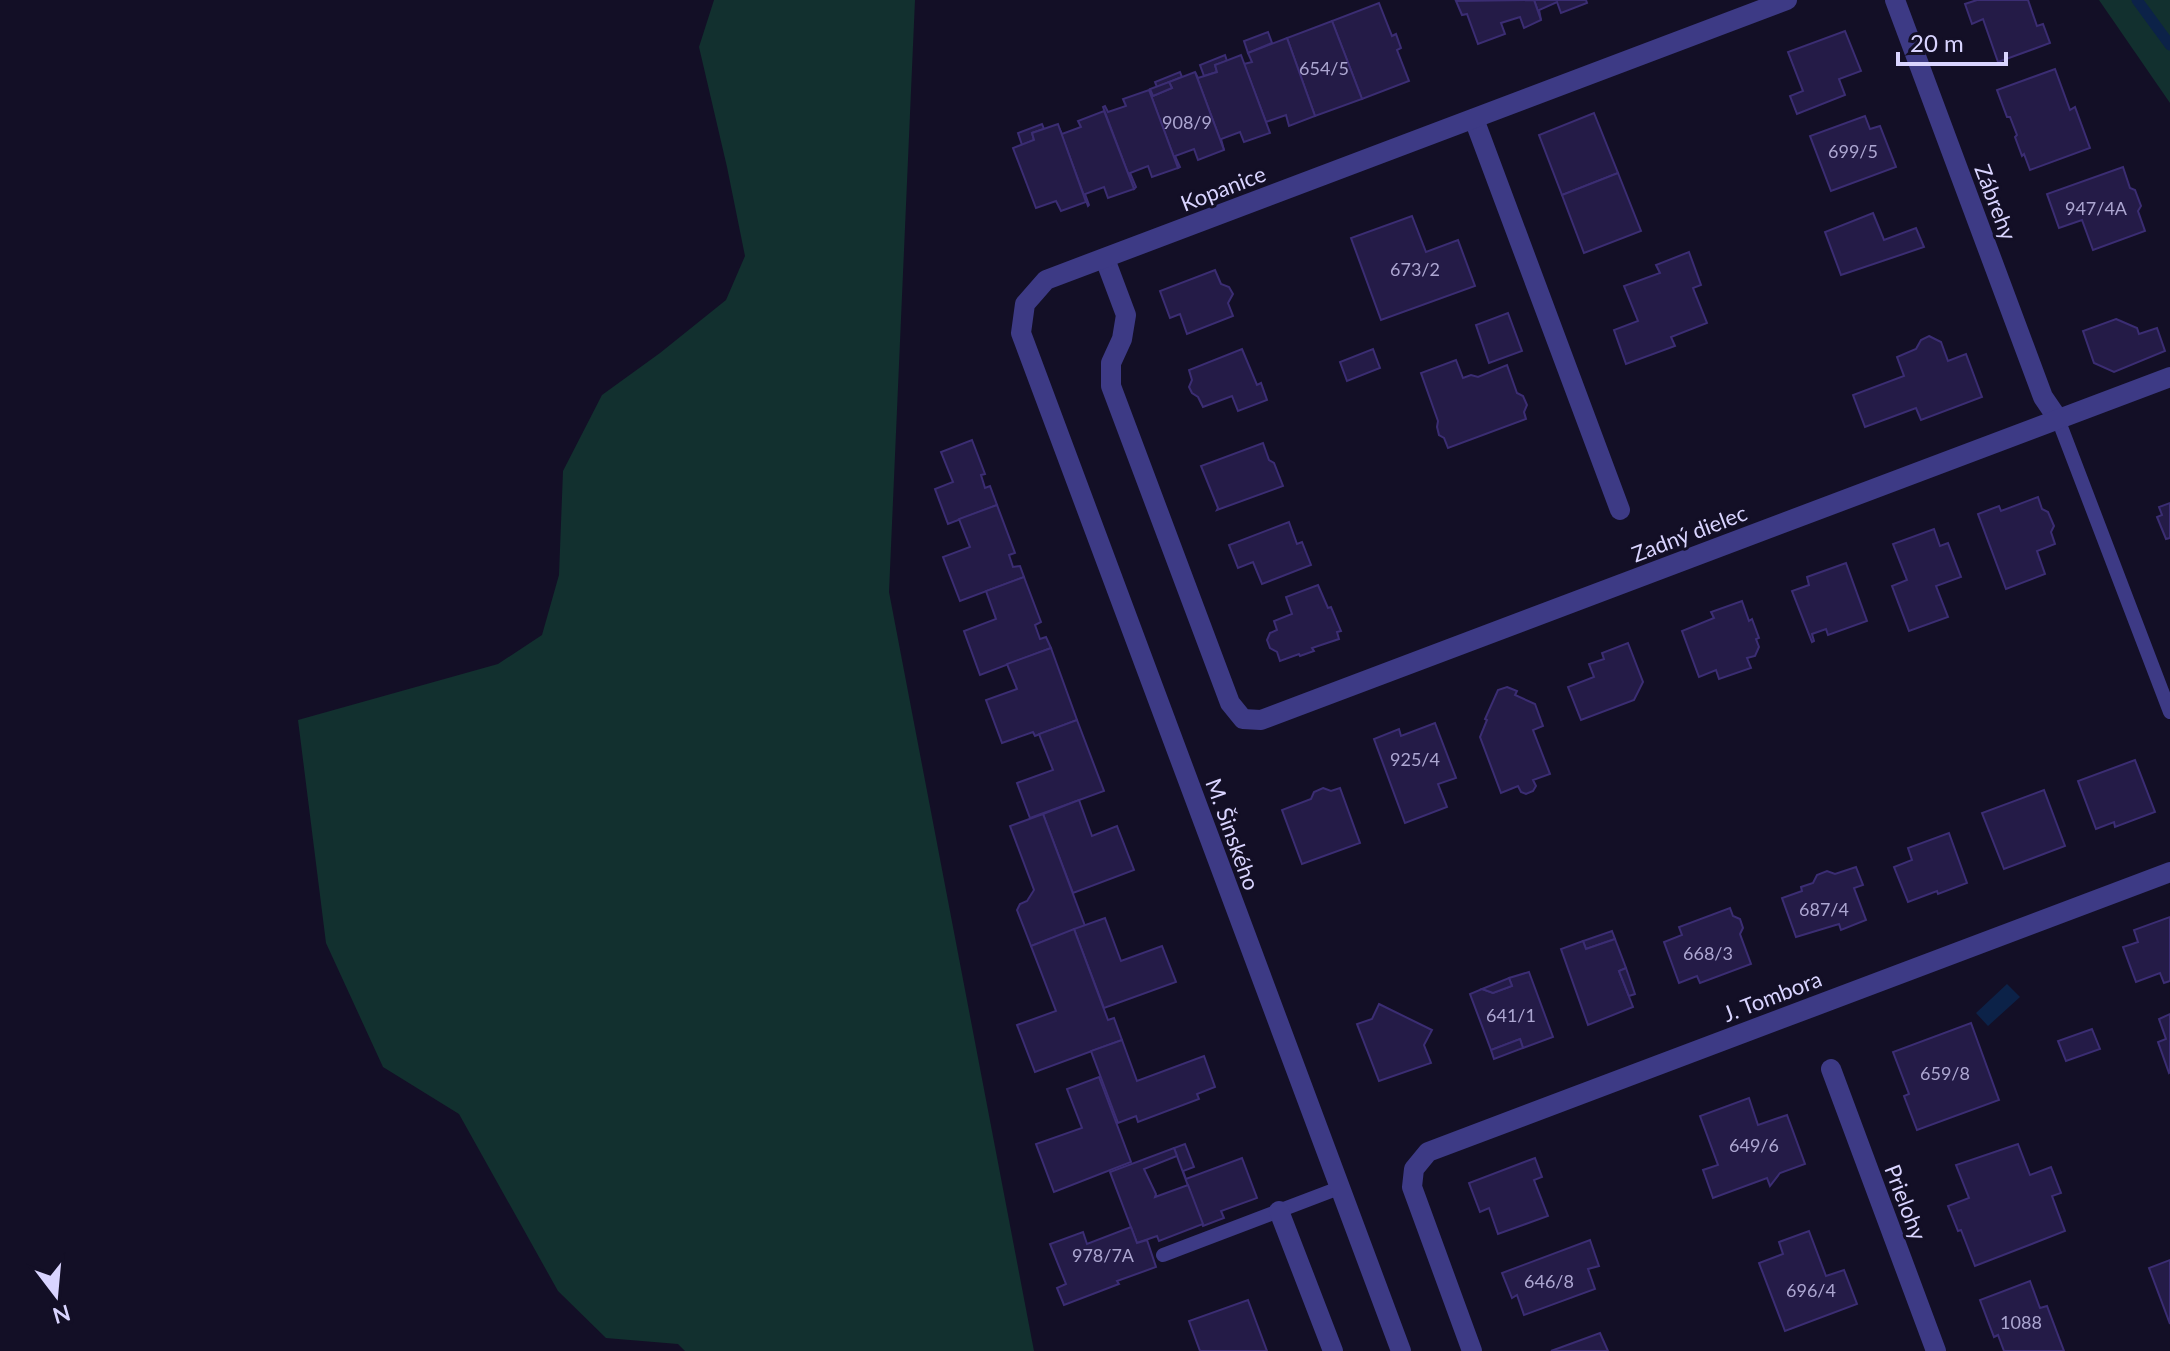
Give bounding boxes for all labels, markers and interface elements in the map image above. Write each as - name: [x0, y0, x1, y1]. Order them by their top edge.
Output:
- scale bar: [1898, 16, 2006, 66]
- text: 20 m: [1910, 28, 1964, 57]
- house number: 654/5: [1299, 57, 1349, 79]
- house number: 908/9: [1162, 111, 1212, 133]
- house number: 699/5: [1828, 140, 1878, 162]
- street label: Kopanice: [1177, 159, 1269, 217]
- street label: Zábrehy: [1969, 160, 2023, 244]
- house number: 947/4A: [2065, 197, 2128, 219]
- house number: 673/2: [1390, 258, 1440, 280]
- street label: Zadný dielec: [1627, 499, 1751, 567]
- house number: 925/4: [1390, 748, 1440, 770]
- street label: M. Šinského: [1200, 774, 1266, 894]
- house number: 687/4: [1799, 898, 1849, 920]
- house number: 668/3: [1683, 942, 1733, 964]
- street label: J. Tombora: [1719, 965, 1825, 1027]
- house number: 641/1: [1486, 1004, 1536, 1026]
- house number: 659/8: [1920, 1062, 1970, 1084]
- house number: 649/6: [1729, 1134, 1779, 1156]
- street label: Prielohy: [1879, 1160, 1933, 1244]
- house number: 978/7A: [1072, 1244, 1135, 1266]
- north arrow: [16, 1255, 96, 1335]
- house number: 646/8: [1524, 1270, 1574, 1292]
- house number: 696/4: [1786, 1279, 1836, 1301]
- text: N: [50, 1299, 74, 1330]
- house number: 1088: [2000, 1311, 2042, 1333]

